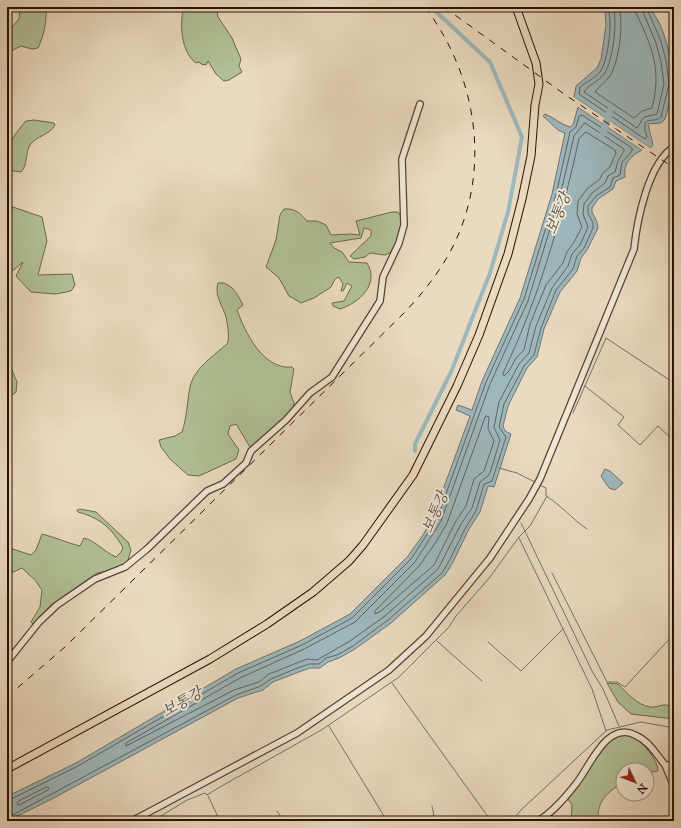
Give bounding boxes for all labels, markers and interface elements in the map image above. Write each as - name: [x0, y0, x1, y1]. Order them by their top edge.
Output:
- water label: 보통강: [542, 187, 575, 237]
- water label: 보통강: [418, 486, 453, 536]
- water label: 보통강: [159, 682, 208, 720]
- north arrow: [615, 762, 655, 802]
- text: N: [634, 781, 650, 797]

